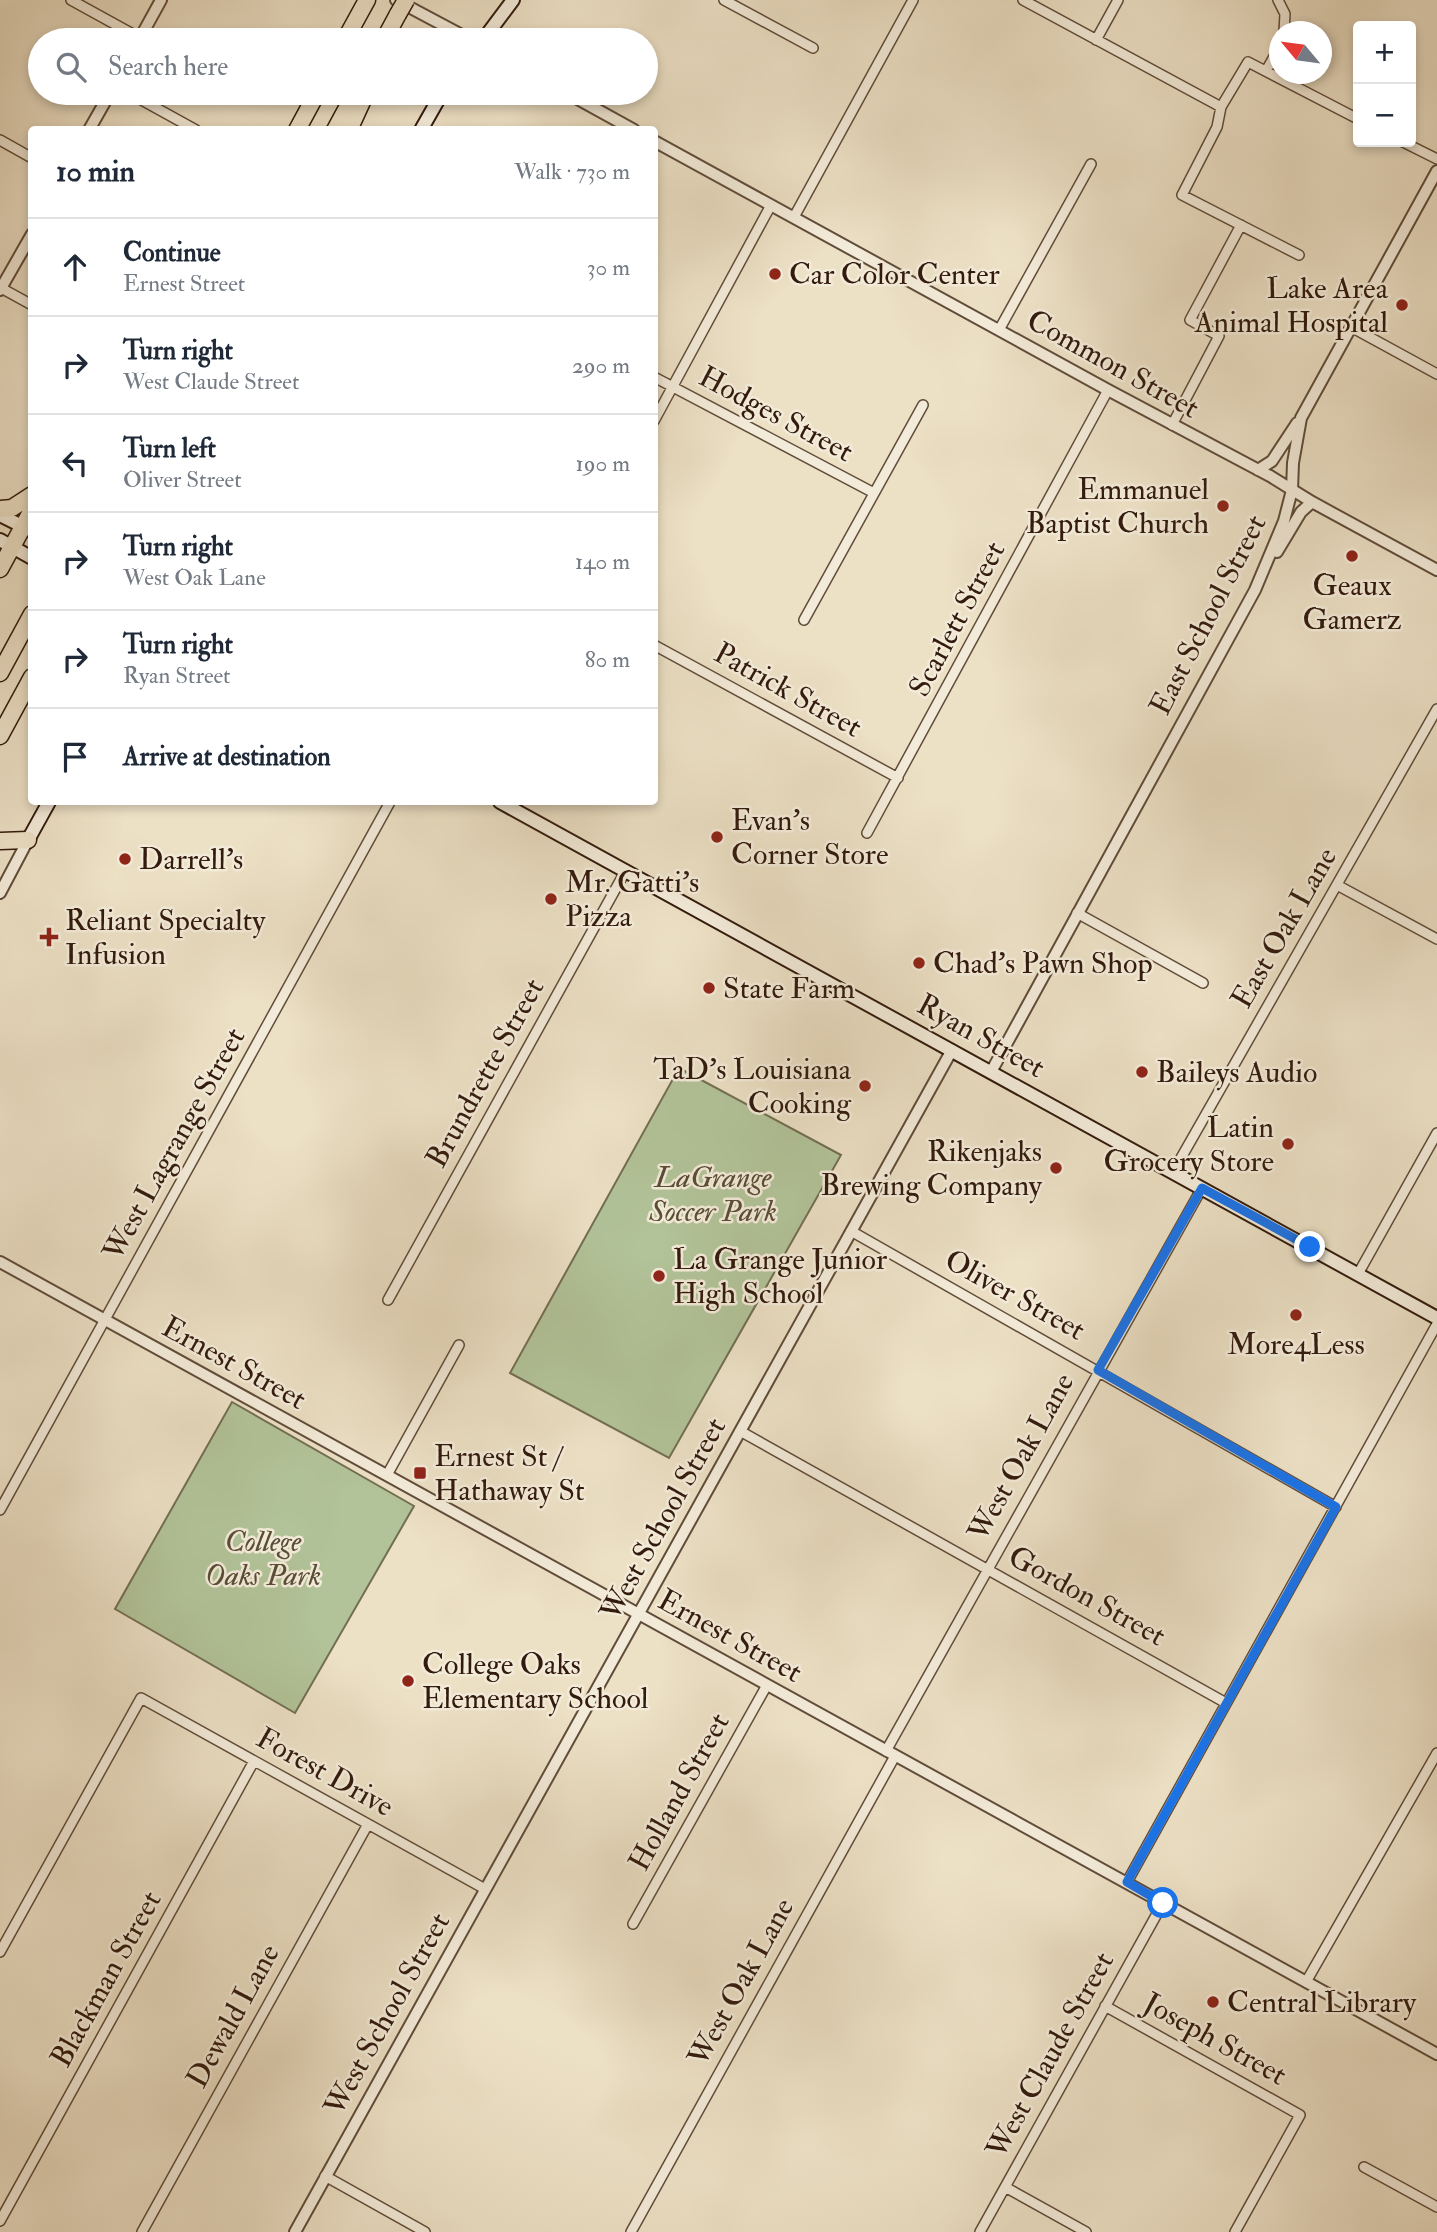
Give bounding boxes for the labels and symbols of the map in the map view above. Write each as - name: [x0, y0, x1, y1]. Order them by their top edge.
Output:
- north arrow: [1269, 21, 1332, 84]
- place label: Car Color Center: [789, 256, 1000, 293]
- marker: Car Color Center: [767, 266, 783, 282]
- place label: Lake Area Animal Hospital: [1193, 270, 1389, 341]
- marker: Lake Area Animal Hospital: [1394, 297, 1410, 313]
- street label: Common Street: [1020, 301, 1206, 427]
- street label: Hodges Street: [692, 358, 860, 470]
- place label: Emmanuel Baptist Church: [1026, 471, 1209, 542]
- marker: Emmanuel Baptist Church: [1215, 498, 1231, 514]
- street label: East School Street: [1142, 508, 1275, 721]
- street label: Scarlett Street: [901, 535, 1013, 703]
- marker: Geaux Gamerz: [1344, 548, 1360, 564]
- place label: Geaux Gamerz: [1303, 567, 1401, 638]
- street label: Patrick Street: [708, 634, 868, 746]
- place label: Evan's Corner Store: [731, 802, 888, 873]
- marker: Evan's Corner Store: [709, 829, 725, 845]
- place label: Darrell's: [139, 841, 243, 878]
- street label: East Oak Lane: [1223, 841, 1345, 1015]
- marker: Darrell's: [117, 851, 133, 867]
- place label: Mr. Gatti's Pizza: [565, 864, 699, 935]
- marker: Mr. Gatti's Pizza: [543, 891, 559, 907]
- place label: Reliant Specialty Infusion: [65, 902, 266, 973]
- marker: Reliant Specialty Infusion: [39, 927, 59, 947]
- place label: Chad's Pawn Shop: [933, 945, 1153, 982]
- marker: Chad's Pawn Shop: [911, 955, 927, 971]
- place label: State Farm: [723, 970, 855, 1007]
- street label: Brundrette Street: [418, 972, 552, 1174]
- marker: State Farm: [701, 980, 717, 996]
- street label: Ryan Street: [911, 986, 1052, 1086]
- street label: West Lagrange Street: [94, 1021, 253, 1268]
- place label: TaD's Louisiana Cooking: [653, 1051, 852, 1122]
- place label: Baileys Audio: [1156, 1054, 1317, 1091]
- marker: Baileys Audio: [1134, 1064, 1150, 1080]
- marker: TaD's Louisiana Cooking: [857, 1078, 873, 1094]
- place label: Latin Grocery Store: [1104, 1109, 1274, 1180]
- place label: Rikenjaks Brewing Company: [820, 1133, 1043, 1204]
- marker: Latin Grocery Store: [1280, 1136, 1296, 1152]
- park label: LaGrange Soccer Park: [648, 1159, 777, 1230]
- marker: Rikenjaks Brewing Company: [1048, 1160, 1064, 1176]
- route end: [1294, 1231, 1325, 1262]
- place label: La Grange Junior High School: [673, 1241, 887, 1312]
- street label: Oliver Street: [938, 1241, 1092, 1349]
- marker: La Grange Junior High School: [651, 1268, 667, 1284]
- marker: More4Less: [1288, 1307, 1304, 1323]
- street label: Ernest Street: [155, 1308, 313, 1418]
- place label: More4Less: [1227, 1326, 1365, 1363]
- street label: West Oak Lane: [959, 1367, 1082, 1548]
- street label: West School Street: [591, 1411, 734, 1628]
- place label: Ernest St / Hathaway St: [434, 1438, 585, 1509]
- marker: Ernest St / Hathaway St: [412, 1465, 428, 1481]
- park label: College Oaks Park: [205, 1523, 321, 1594]
- street label: Gordon Street: [1002, 1538, 1172, 1654]
- street label: Ernest Street: [651, 1581, 809, 1691]
- place label: College Oaks Elementary School: [422, 1646, 649, 1717]
- marker: College Oaks Elementary School: [400, 1673, 416, 1689]
- street label: Holland Street: [620, 1706, 738, 1877]
- street label: Forest Drive: [250, 1719, 400, 1825]
- street label: Blackman Street: [42, 1884, 170, 2074]
- route start: [1147, 1887, 1178, 1918]
- street label: West Oak Lane: [679, 1892, 802, 2073]
- street label: West School Street: [315, 1906, 458, 2123]
- street label: Dewald Lane: [178, 1938, 288, 2094]
- street label: West Claude Street: [978, 1945, 1122, 2165]
- street label: Joseph Street: [1136, 1984, 1293, 2094]
- place label: Central Library: [1227, 1984, 1417, 2021]
- marker: Central Library: [1205, 1994, 1221, 2010]

